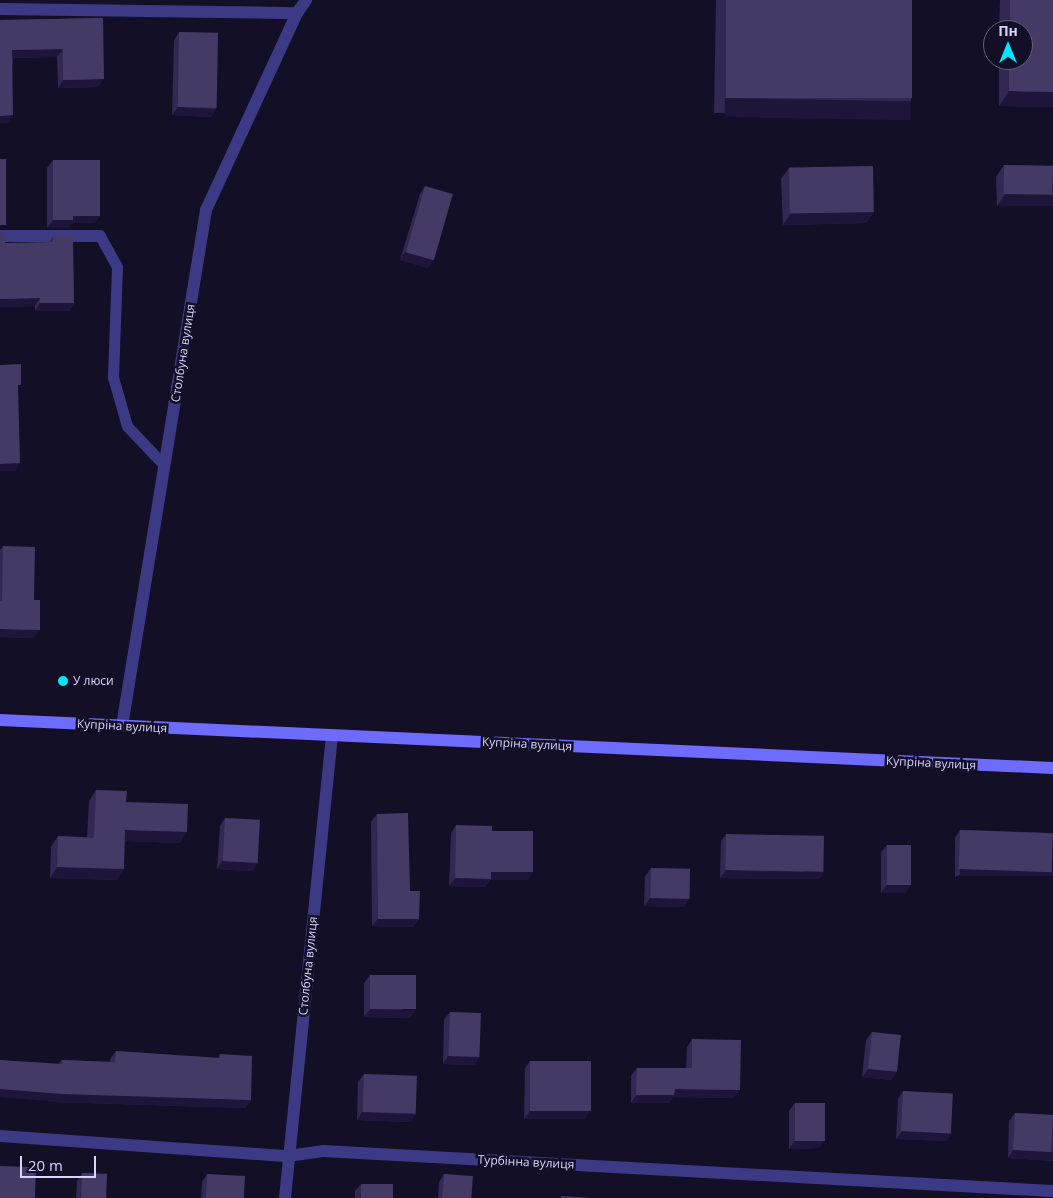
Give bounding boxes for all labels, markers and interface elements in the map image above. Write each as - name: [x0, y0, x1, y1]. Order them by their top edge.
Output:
- north arrow: [983, 20, 1033, 70]
- text: Пн: [998, 21, 1018, 40]
- street label: Столбуна вулиця: [168, 303, 198, 403]
- place label: У люси: [73, 674, 114, 688]
- marker: У люси: [57, 675, 69, 687]
- street label: Купріна вулиця: [77, 716, 167, 736]
- street label: Купріна вулиця: [482, 734, 572, 754]
- street label: Купріна вулиця: [886, 753, 976, 773]
- street label: Столбуна вулиця: [296, 916, 320, 1016]
- scale bar: [22, 1146, 99, 1178]
- street label: Турбінна вулиця: [477, 1152, 575, 1172]
- text: 20 m: [28, 1155, 63, 1175]

